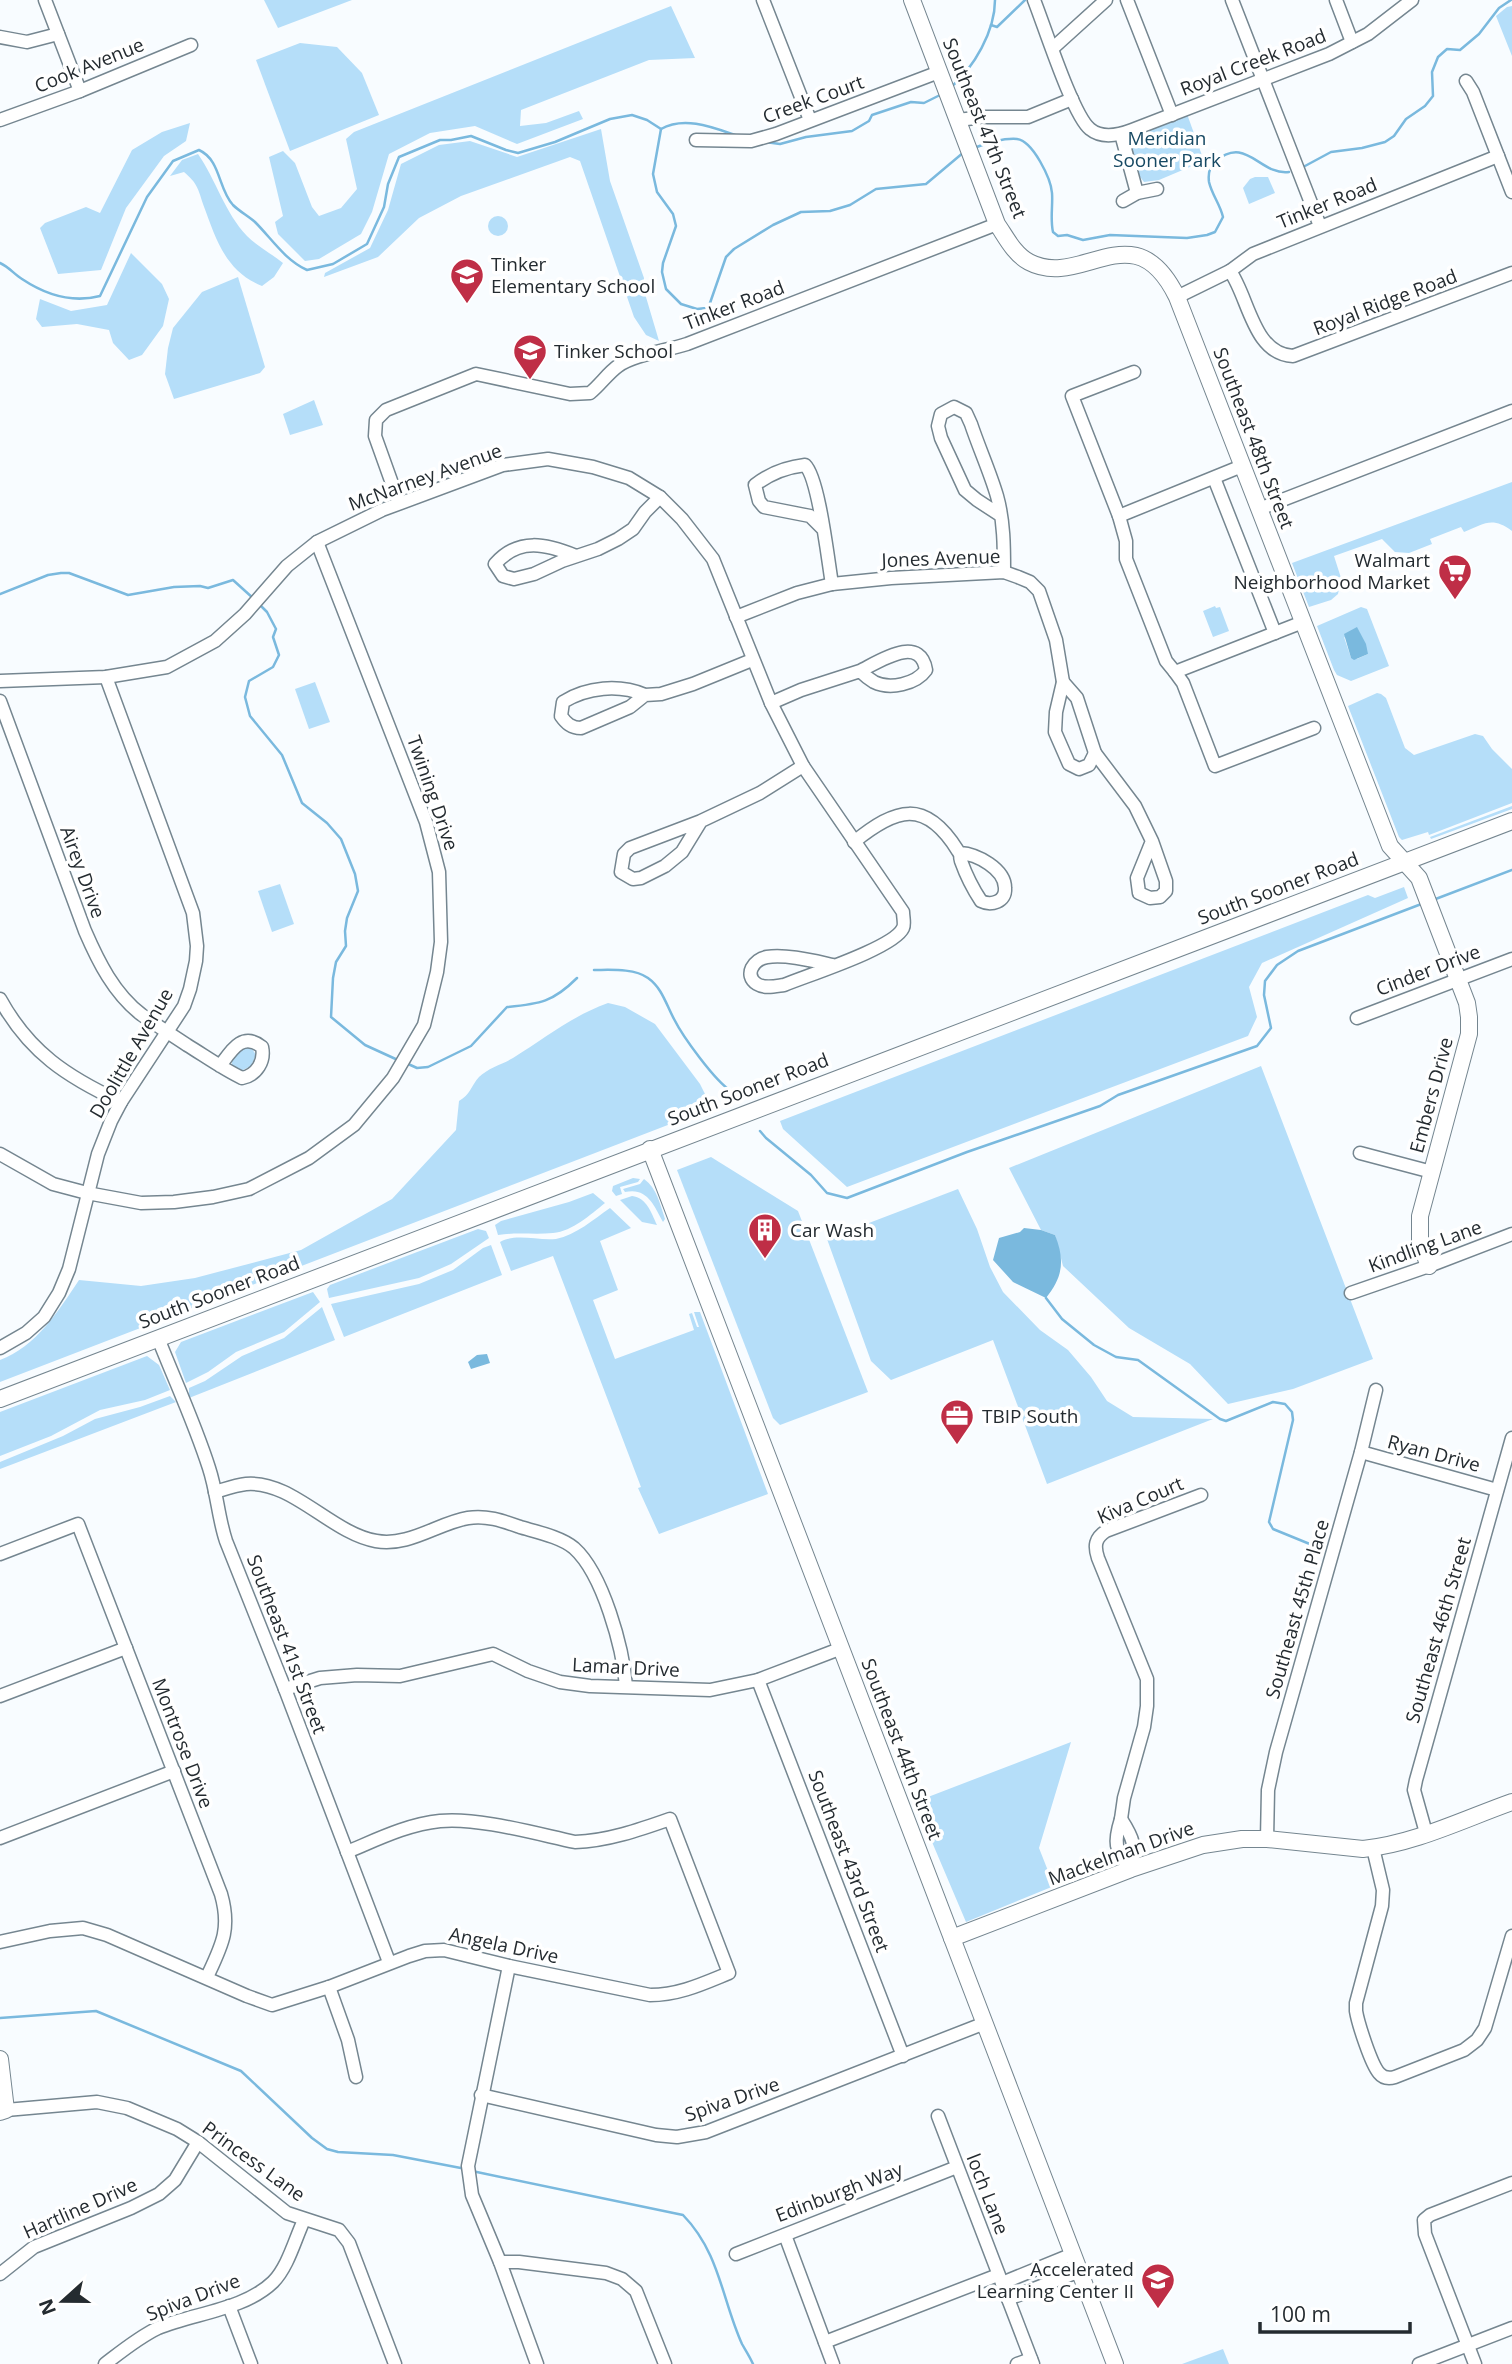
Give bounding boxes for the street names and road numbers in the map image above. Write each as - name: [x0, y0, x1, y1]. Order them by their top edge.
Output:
- street label: Royal Creek Road: [1176, 22, 1330, 102]
- street label: Cook Avenue: [30, 31, 148, 99]
- street label: Southeast 47th Street: [937, 34, 1033, 222]
- street label: Creek Court: [759, 69, 867, 129]
- street label: Tinker Road: [1273, 171, 1381, 235]
- street label: Royal Ridge Road: [1309, 263, 1461, 341]
- street label: Tinker Road: [680, 274, 788, 336]
- street label: Southeast 48th Street: [1207, 344, 1301, 533]
- street label: McNarney Avenue: [345, 437, 505, 517]
- street label: Jones Avenue: [879, 543, 1001, 573]
- street label: Twining Drive: [401, 732, 465, 854]
- street label: Airey Drive: [54, 822, 112, 922]
- street label: South Sooner Road: [1194, 845, 1362, 931]
- street label: Cinder Drive: [1372, 938, 1484, 1002]
- street label: Doolittle Avenue: [83, 983, 179, 1123]
- street label: Embers Drive: [1403, 1034, 1459, 1156]
- street label: South Sooner Road: [664, 1046, 832, 1132]
- street label: Kindling Lane: [1365, 1213, 1485, 1279]
- street label: South Sooner Road: [135, 1249, 303, 1335]
- street label: Ryan Drive: [1385, 1428, 1483, 1478]
- street label: Kiva Court: [1093, 1470, 1187, 1530]
- street label: Southeast 45th Place: [1259, 1516, 1335, 1702]
- street label: Southeast 46th Street: [1399, 1534, 1477, 1726]
- street label: Southeast 41st Street: [241, 1551, 333, 1737]
- street label: Lamar Drive: [571, 1651, 681, 1683]
- street label: Southeast 44th Street: [855, 1655, 949, 1844]
- street label: Montrose Drive: [146, 1674, 220, 1812]
- street label: Southeast 43rd Street: [802, 1766, 896, 1956]
- street label: Mackelman Drive: [1044, 1815, 1198, 1891]
- street label: Angela Drive: [447, 1921, 561, 1969]
- street label: Spiva Drive: [681, 2071, 783, 2127]
- street label: Princess Lane: [197, 2115, 311, 2207]
- street label: loch Lane: [961, 2150, 1015, 2238]
- street label: Edinburgh Way: [772, 2156, 907, 2228]
- street label: Hartline Drive: [19, 2171, 141, 2245]
- street label: Spiva Drive: [142, 2267, 244, 2327]

